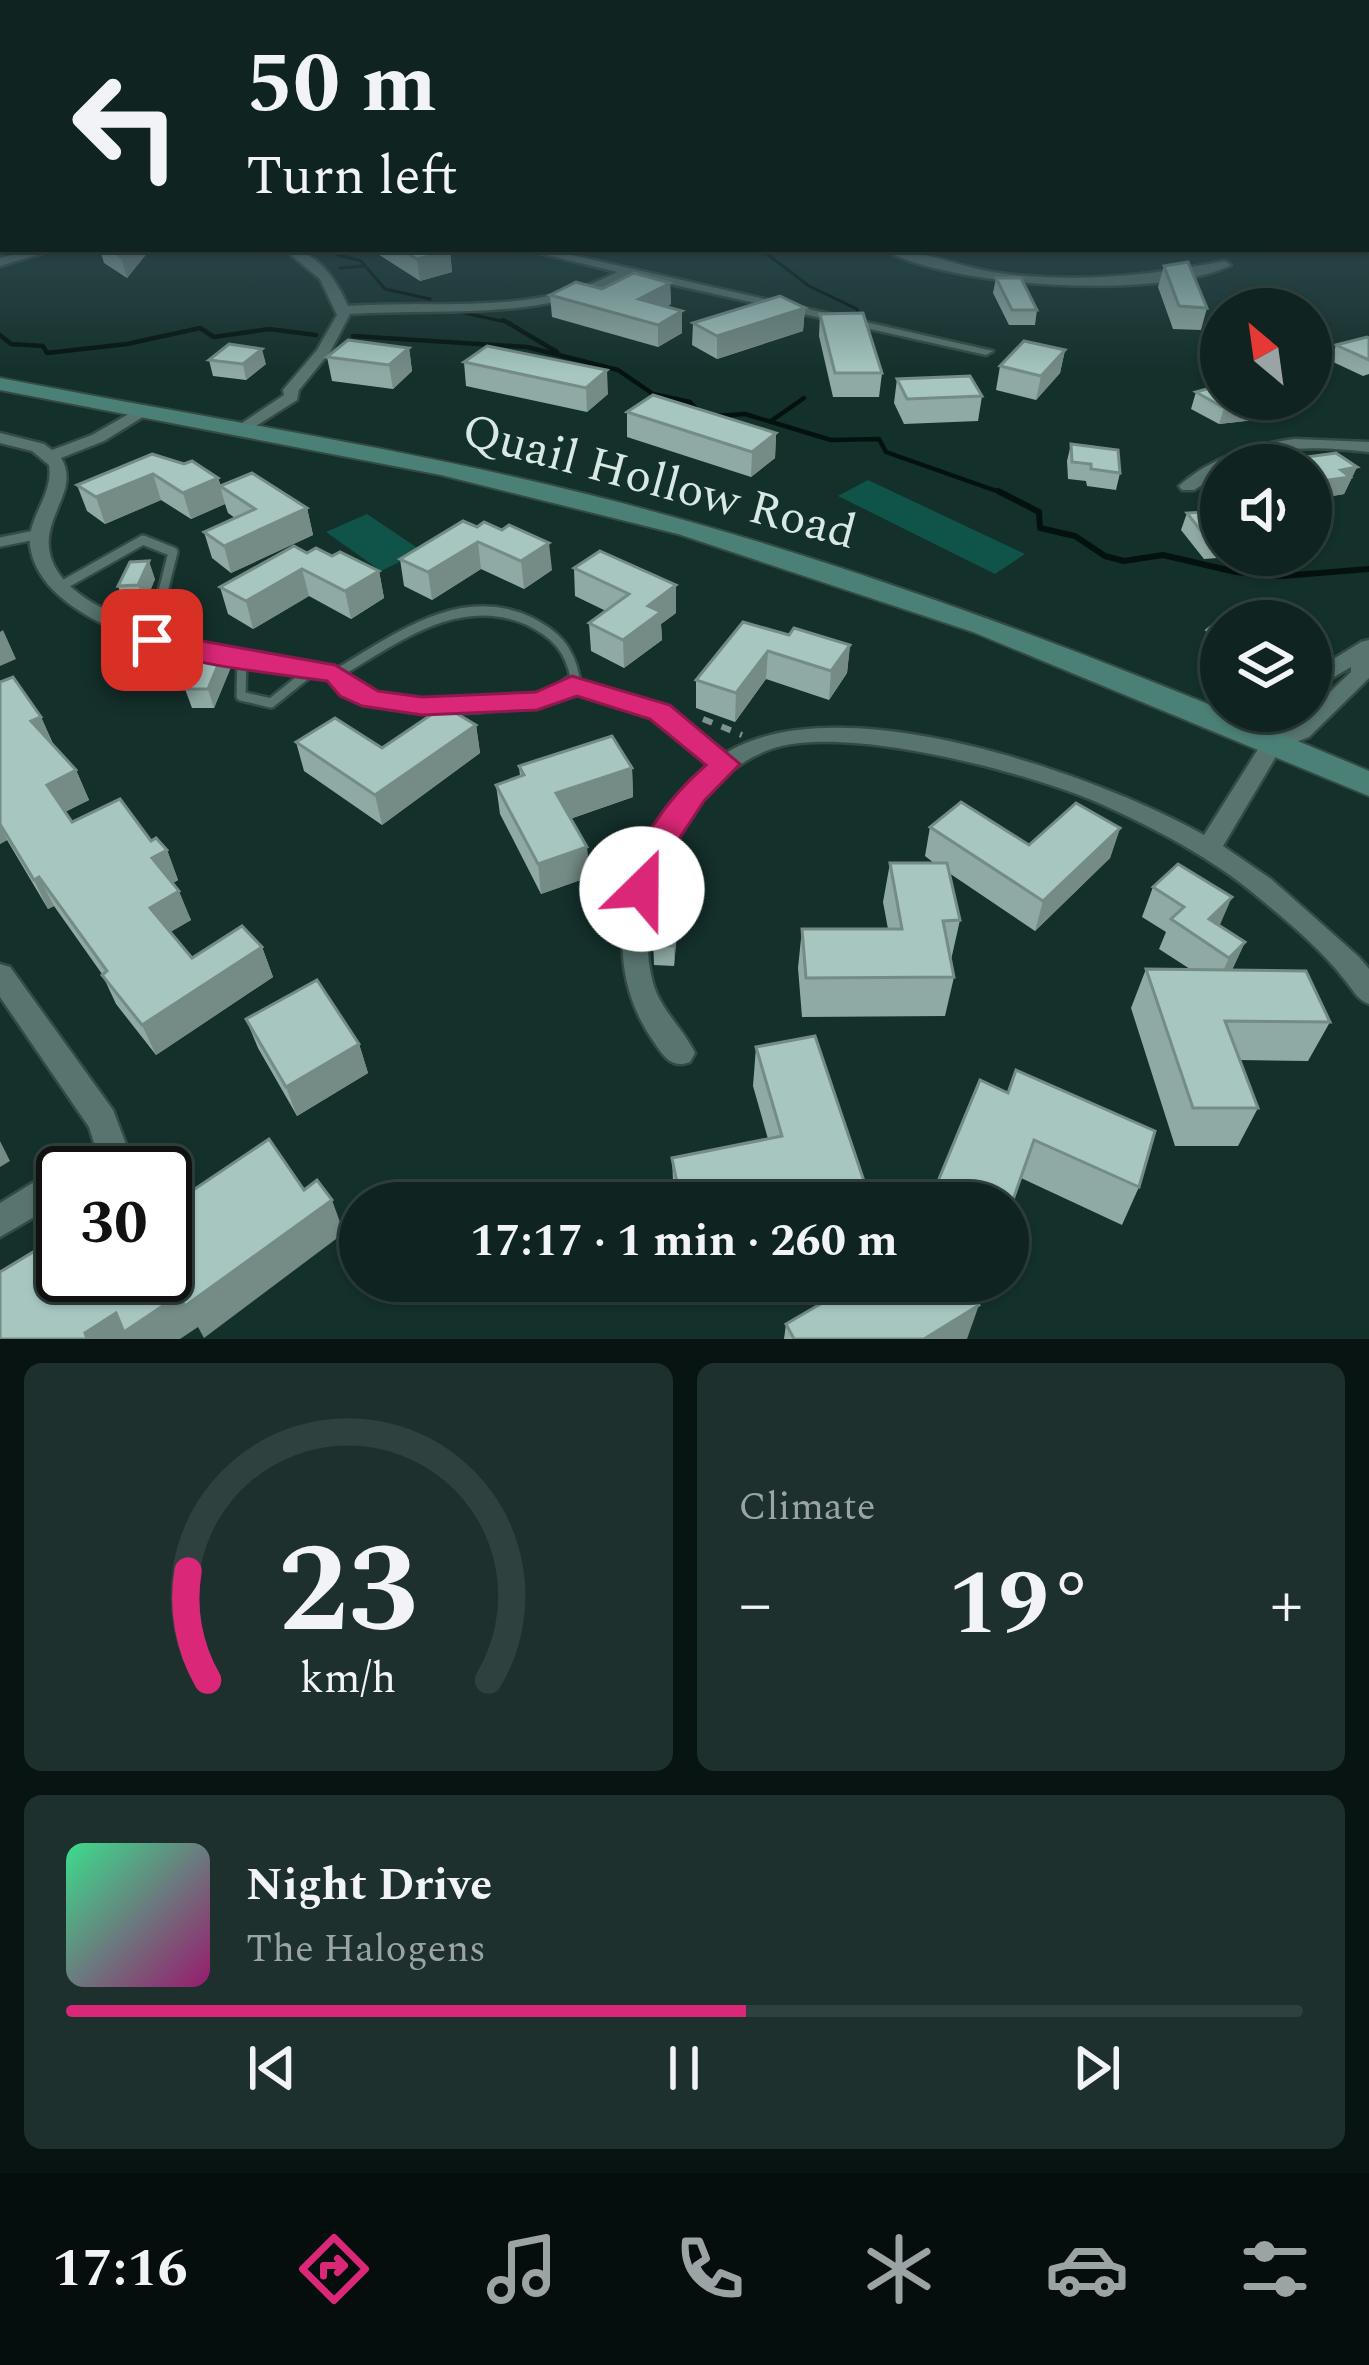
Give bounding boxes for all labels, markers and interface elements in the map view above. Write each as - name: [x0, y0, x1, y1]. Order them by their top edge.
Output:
- text: 50 m: [246, 21, 437, 149]
- icon: left: [48, 48, 204, 204]
- text: Turn left: [246, 136, 458, 218]
- north arrow: [1200, 288, 1332, 420]
- map controls: [1200, 288, 1332, 732]
- street label: Quail Hollow Road: [454, 394, 864, 570]
- button: sound: [1200, 444, 1332, 576]
- pin: [101, 589, 203, 691]
- button: layers: [1200, 600, 1332, 732]
- icon: arrive: [119, 607, 185, 673]
- position arrow: [579, 826, 705, 952]
- speed limit sign: 30: [36, 1146, 192, 1302]
- text: 17:17 · 1 min · 260 m: [470, 1207, 898, 1276]
- text: Climate: [739, 1478, 876, 1537]
- text: 23: [278, 1497, 418, 1687]
- text: 19°: [948, 1537, 1094, 1674]
- text: −: [739, 1555, 772, 1656]
- text: +: [1270, 1555, 1303, 1656]
- text: km/h: [300, 1647, 397, 1712]
- text: Night Drive: [246, 1851, 492, 1920]
- text: The Halogens: [246, 1920, 486, 1979]
- icon: previous: [239, 2035, 305, 2101]
- icon: pause: [651, 2035, 717, 2101]
- icon: next: [1064, 2035, 1130, 2101]
- icon: directions: [292, 2227, 376, 2311]
- icon: music: [480, 2227, 564, 2311]
- icon: phone: [668, 2227, 752, 2311]
- icon: climate: [857, 2227, 941, 2311]
- icon: car: [1045, 2227, 1129, 2311]
- icon: filters: [1233, 2227, 1317, 2311]
- text: 17:16: [52, 2228, 188, 2310]

